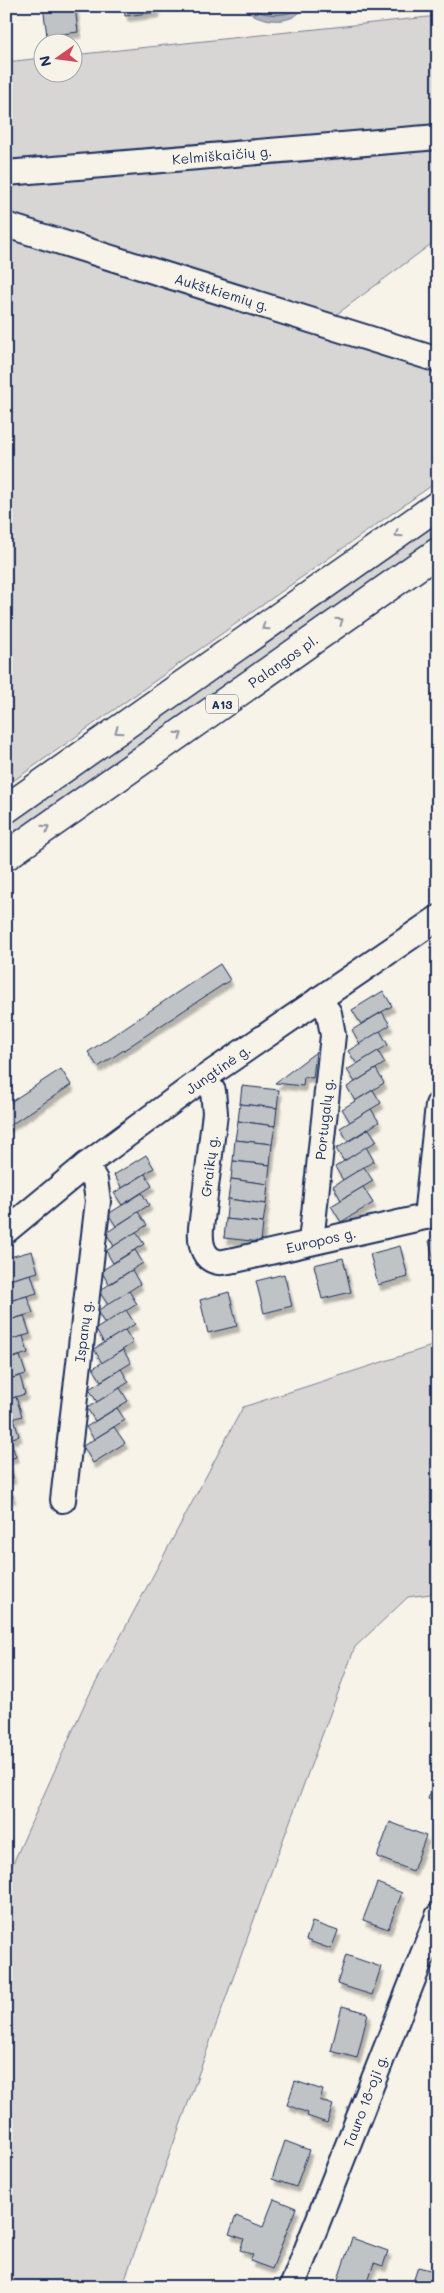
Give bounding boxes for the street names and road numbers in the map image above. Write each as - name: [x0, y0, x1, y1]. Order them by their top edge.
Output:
- street label: Kelmiškaičių g.: [171, 141, 273, 169]
- street label: Aukštkiemių g.: [172, 269, 272, 315]
- street label: Palangos pl.: [244, 630, 322, 692]
- road number: A13: [206, 694, 238, 714]
- street label: Jungtinė g.: [182, 1040, 254, 1098]
- street label: Portugalų g.: [310, 1077, 338, 1161]
- street label: Graikų g.: [196, 1134, 222, 1198]
- street label: Europos g.: [284, 1223, 358, 1257]
- street label: Ispanų g.: [70, 1299, 96, 1363]
- street label: Tauro 18-oji g.: [338, 2052, 392, 2150]

